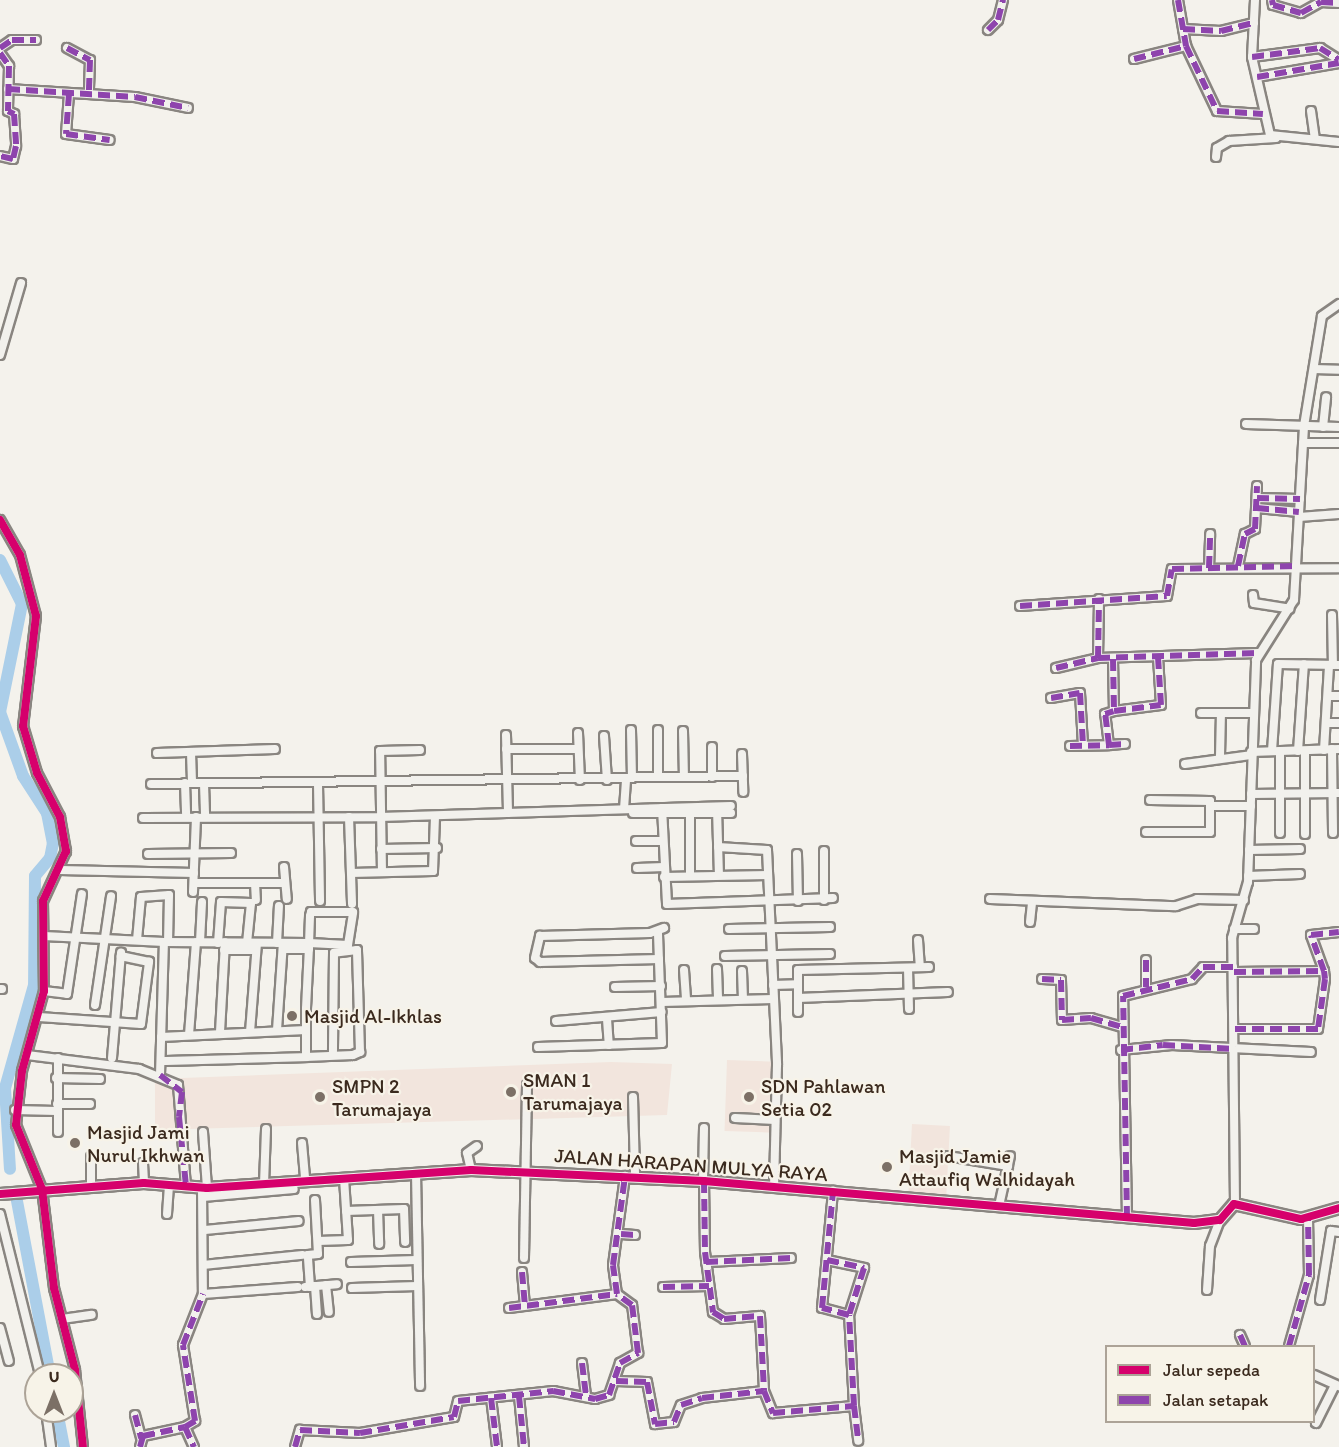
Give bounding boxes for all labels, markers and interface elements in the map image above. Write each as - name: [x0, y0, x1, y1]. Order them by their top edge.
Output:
- place label: Masjid Al-Ikhlas: [304, 1004, 442, 1028]
- marker: Masjid Al-Ikhlas: [285, 1009, 299, 1023]
- place label: SMAN 1 Tarumajaya: [523, 1068, 622, 1115]
- place label: SMPN 2 Tarumajaya: [332, 1074, 431, 1121]
- place label: SDN Pahlawan Setia 02: [761, 1074, 886, 1121]
- marker: SMAN 1 Tarumajaya: [504, 1085, 518, 1099]
- marker: SMPN 2 Tarumajaya: [313, 1090, 327, 1104]
- marker: SDN Pahlawan Setia 02: [742, 1090, 756, 1104]
- place label: Masjid Jami Nurul Ikhwan: [87, 1120, 204, 1167]
- marker: Masjid Jami Nurul Ikhwan: [68, 1136, 82, 1150]
- street label: JALAN HARAPAN MULYA RAYA: [553, 1143, 829, 1187]
- place label: Masjid Jamie Attaufiq Walhidayah: [899, 1144, 1074, 1191]
- marker: Masjid Jamie Attaufiq Walhidayah: [880, 1160, 894, 1174]
- legend: [1105, 1345, 1315, 1423]
- text: Jalur sepeda: [1163, 1359, 1260, 1381]
- north arrow: [24, 1363, 84, 1423]
- text: U: [49, 1367, 59, 1386]
- text: Jalan setapak: [1163, 1389, 1268, 1411]

